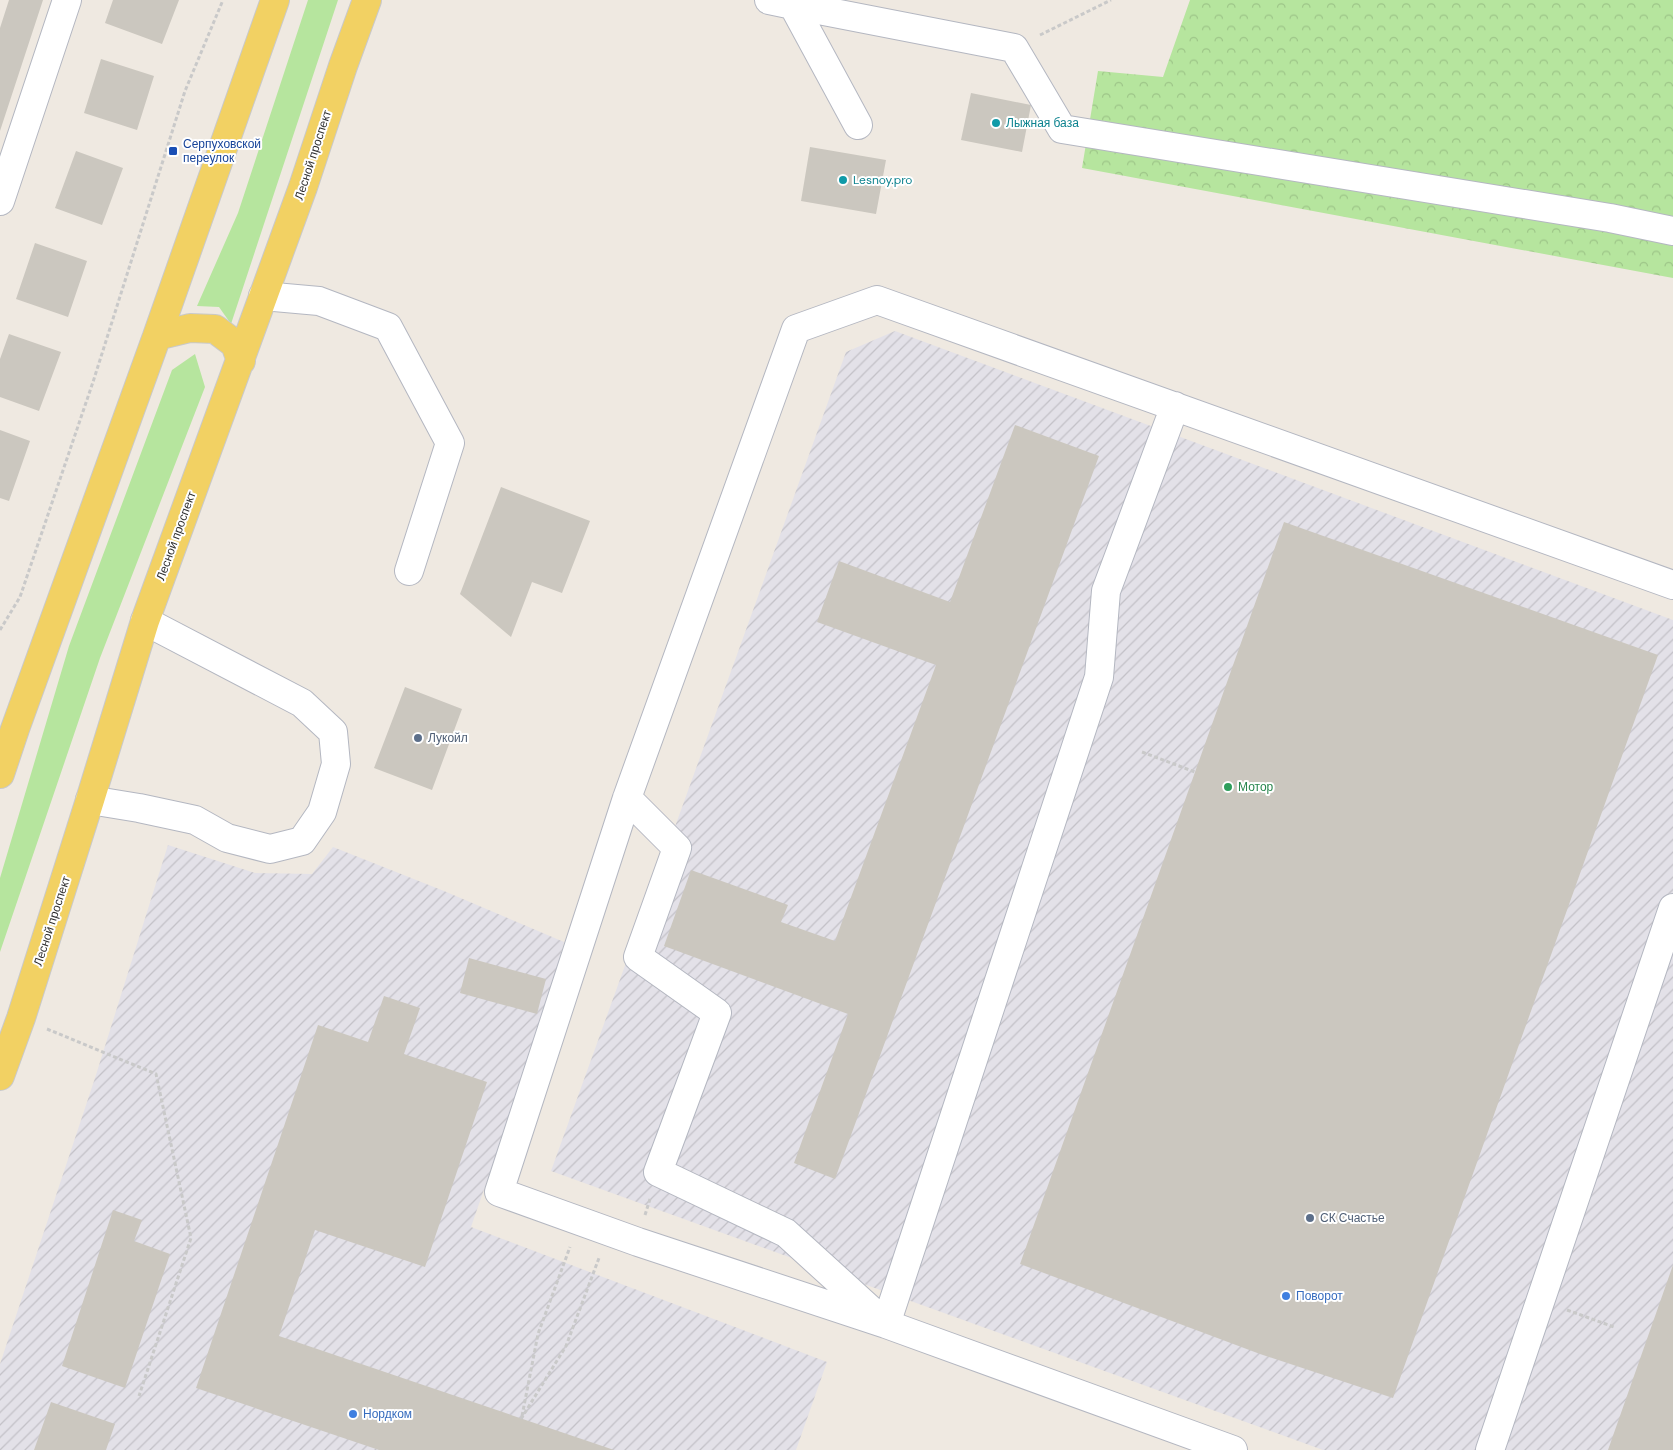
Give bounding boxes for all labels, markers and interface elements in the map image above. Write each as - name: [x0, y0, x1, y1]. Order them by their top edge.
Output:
- street label: Лесной проспект: [291, 108, 335, 202]
- place label: Лыжная база: [1006, 115, 1079, 131]
- marker: Лыжная база: [990, 117, 1002, 129]
- place label: Серпуховской переулок: [183, 136, 261, 166]
- marker: Серпуховской переулок: [167, 145, 179, 157]
- place label: Lesnoy.pro: [853, 172, 912, 188]
- marker: Lesnoy.pro: [837, 174, 849, 186]
- street label: Лесной проспект: [152, 489, 200, 583]
- place label: Лукойл: [428, 730, 468, 746]
- marker: Лукойл: [412, 732, 424, 744]
- place label: Мотор: [1238, 779, 1274, 795]
- marker: Мотор: [1222, 781, 1234, 793]
- street label: Лесной проспект: [30, 874, 74, 968]
- place label: СК Счастье: [1320, 1210, 1385, 1226]
- marker: СК Счастье: [1304, 1212, 1316, 1224]
- place label: Поворот: [1296, 1288, 1343, 1304]
- marker: Поворот: [1280, 1290, 1292, 1302]
- place label: Нордком: [363, 1406, 412, 1422]
- marker: Нордком: [347, 1408, 359, 1420]

